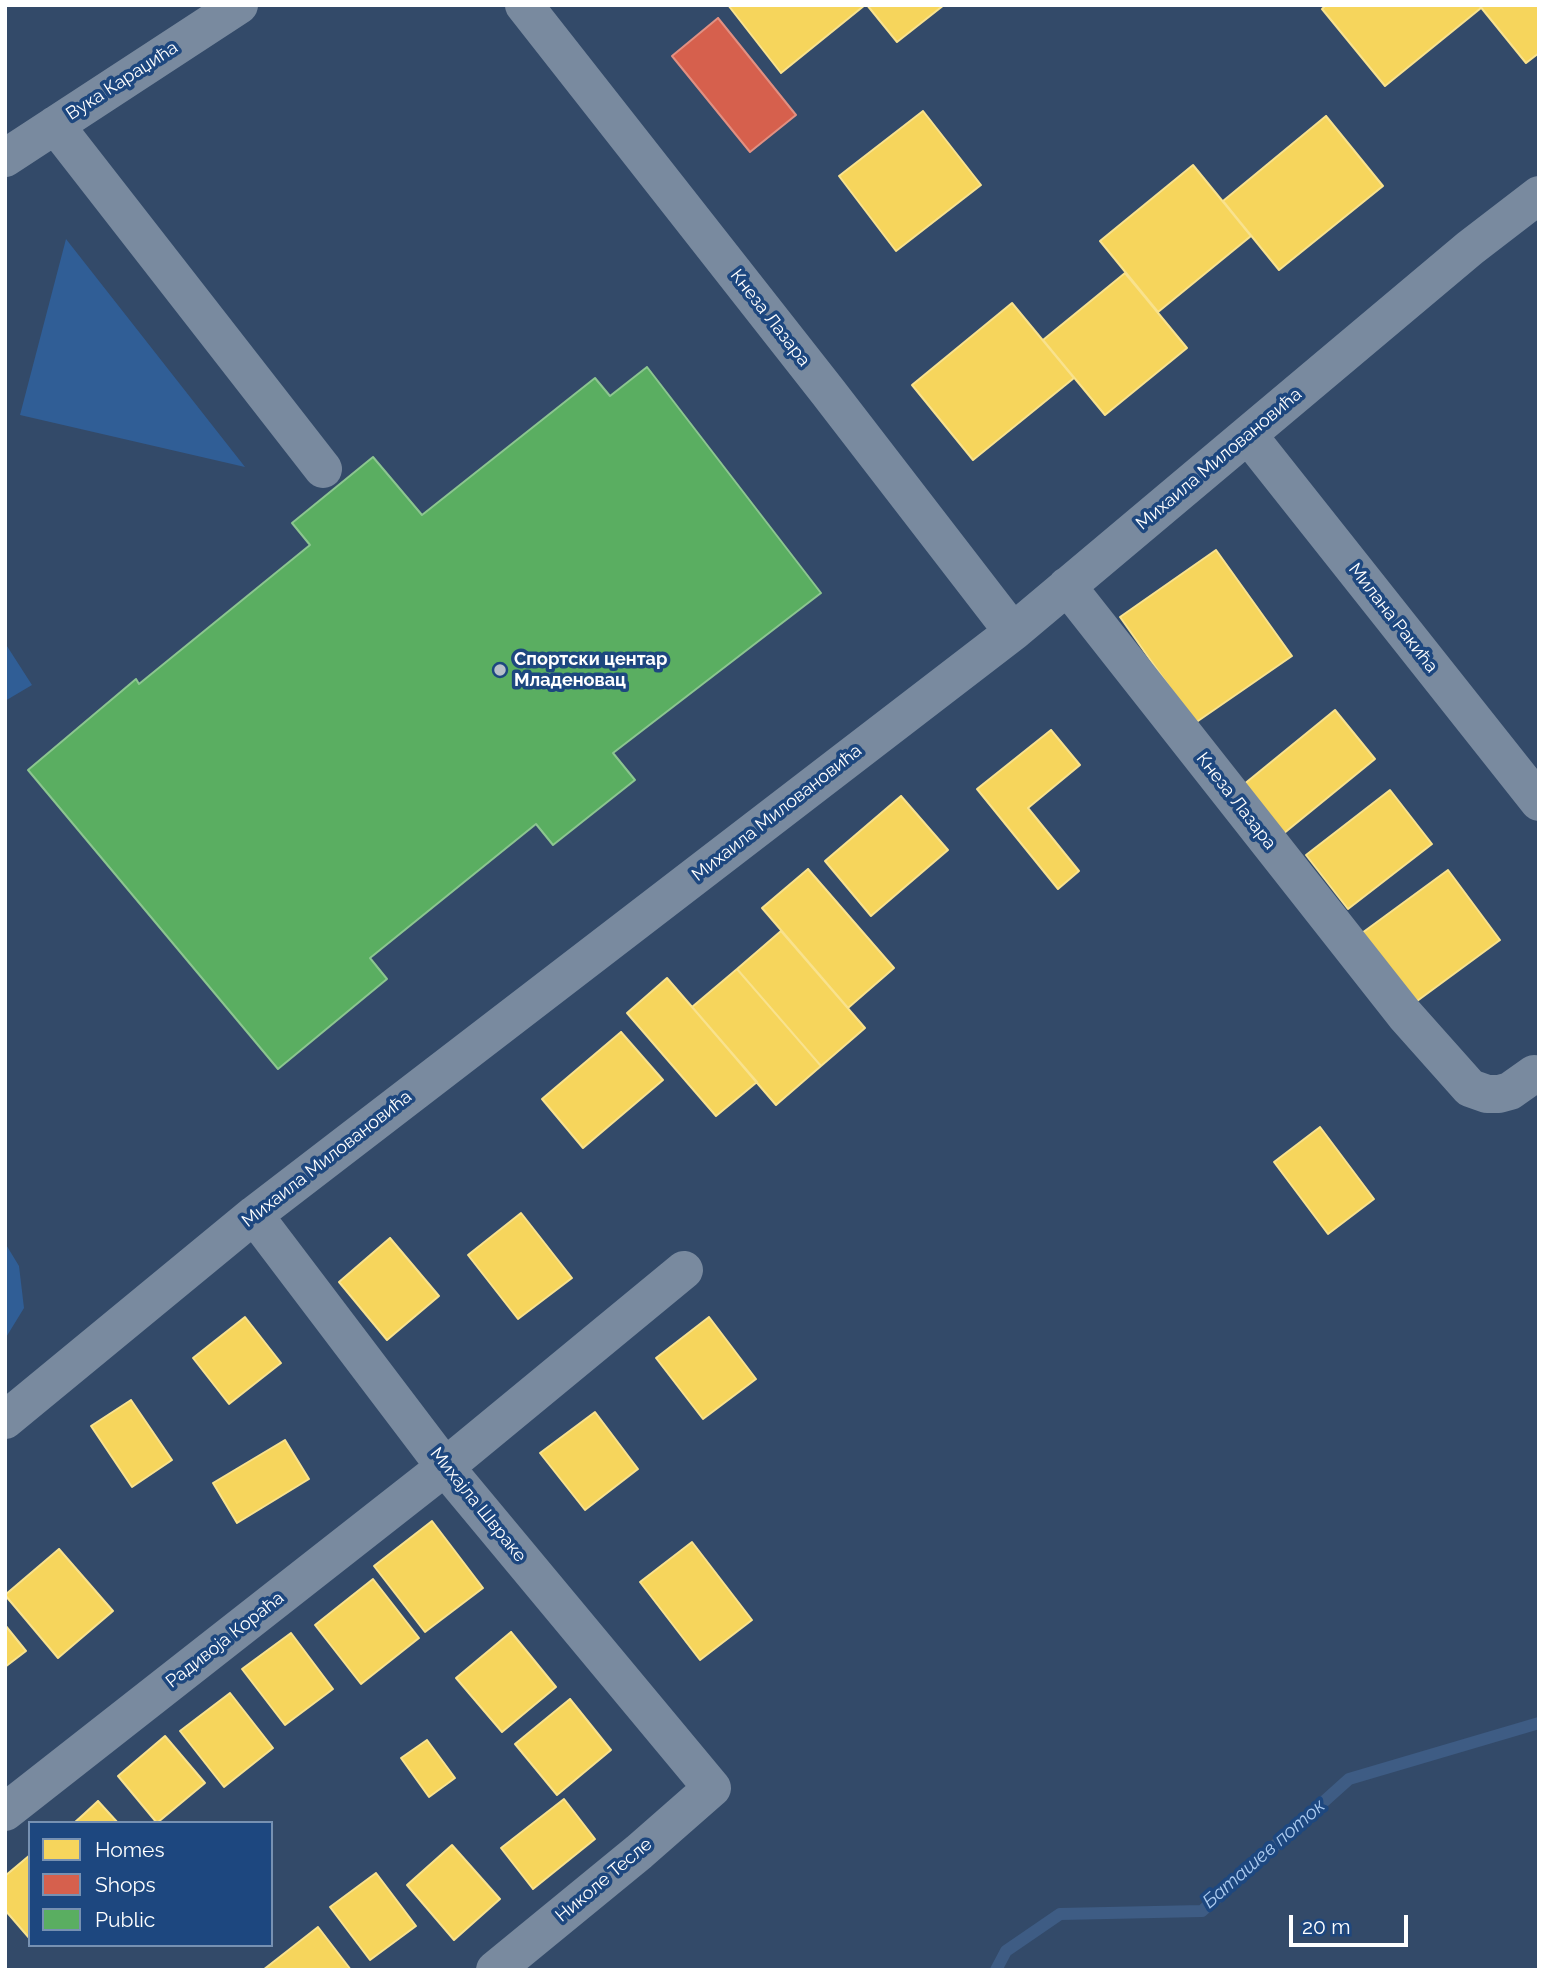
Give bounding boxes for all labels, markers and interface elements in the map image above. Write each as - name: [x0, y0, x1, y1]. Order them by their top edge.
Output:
- street label: Вука Караџића: [62, 37, 182, 125]
- street label: Кнеза Лазара: [725, 265, 815, 371]
- street label: Михаила Миловановића: [1132, 383, 1306, 535]
- street label: Милана Ракића: [1344, 559, 1442, 677]
- place label: Спортски центар Младеновац: [514, 649, 667, 692]
- marker: Спортски центар Младеновац: [492, 662, 508, 678]
- street label: Михаила Миловановића: [688, 740, 866, 886]
- street label: Кнеза Лазара: [1191, 748, 1281, 854]
- street label: Михаила Миловановића: [238, 1086, 416, 1232]
- street label: Михајла Швраке: [425, 1443, 531, 1567]
- street label: Радивоја Кораћа: [162, 1587, 288, 1693]
- water label: Баташев поток: [1198, 1795, 1330, 1913]
- legend: [28, 1821, 273, 1947]
- street label: Николе Тесле: [551, 1833, 657, 1927]
- text: Homes: [95, 1837, 165, 1862]
- text: Shops: [95, 1872, 156, 1897]
- scale bar: [1292, 1902, 1411, 1946]
- text: Public: [95, 1907, 155, 1932]
- text: 20 m: [1302, 1914, 1350, 1939]

